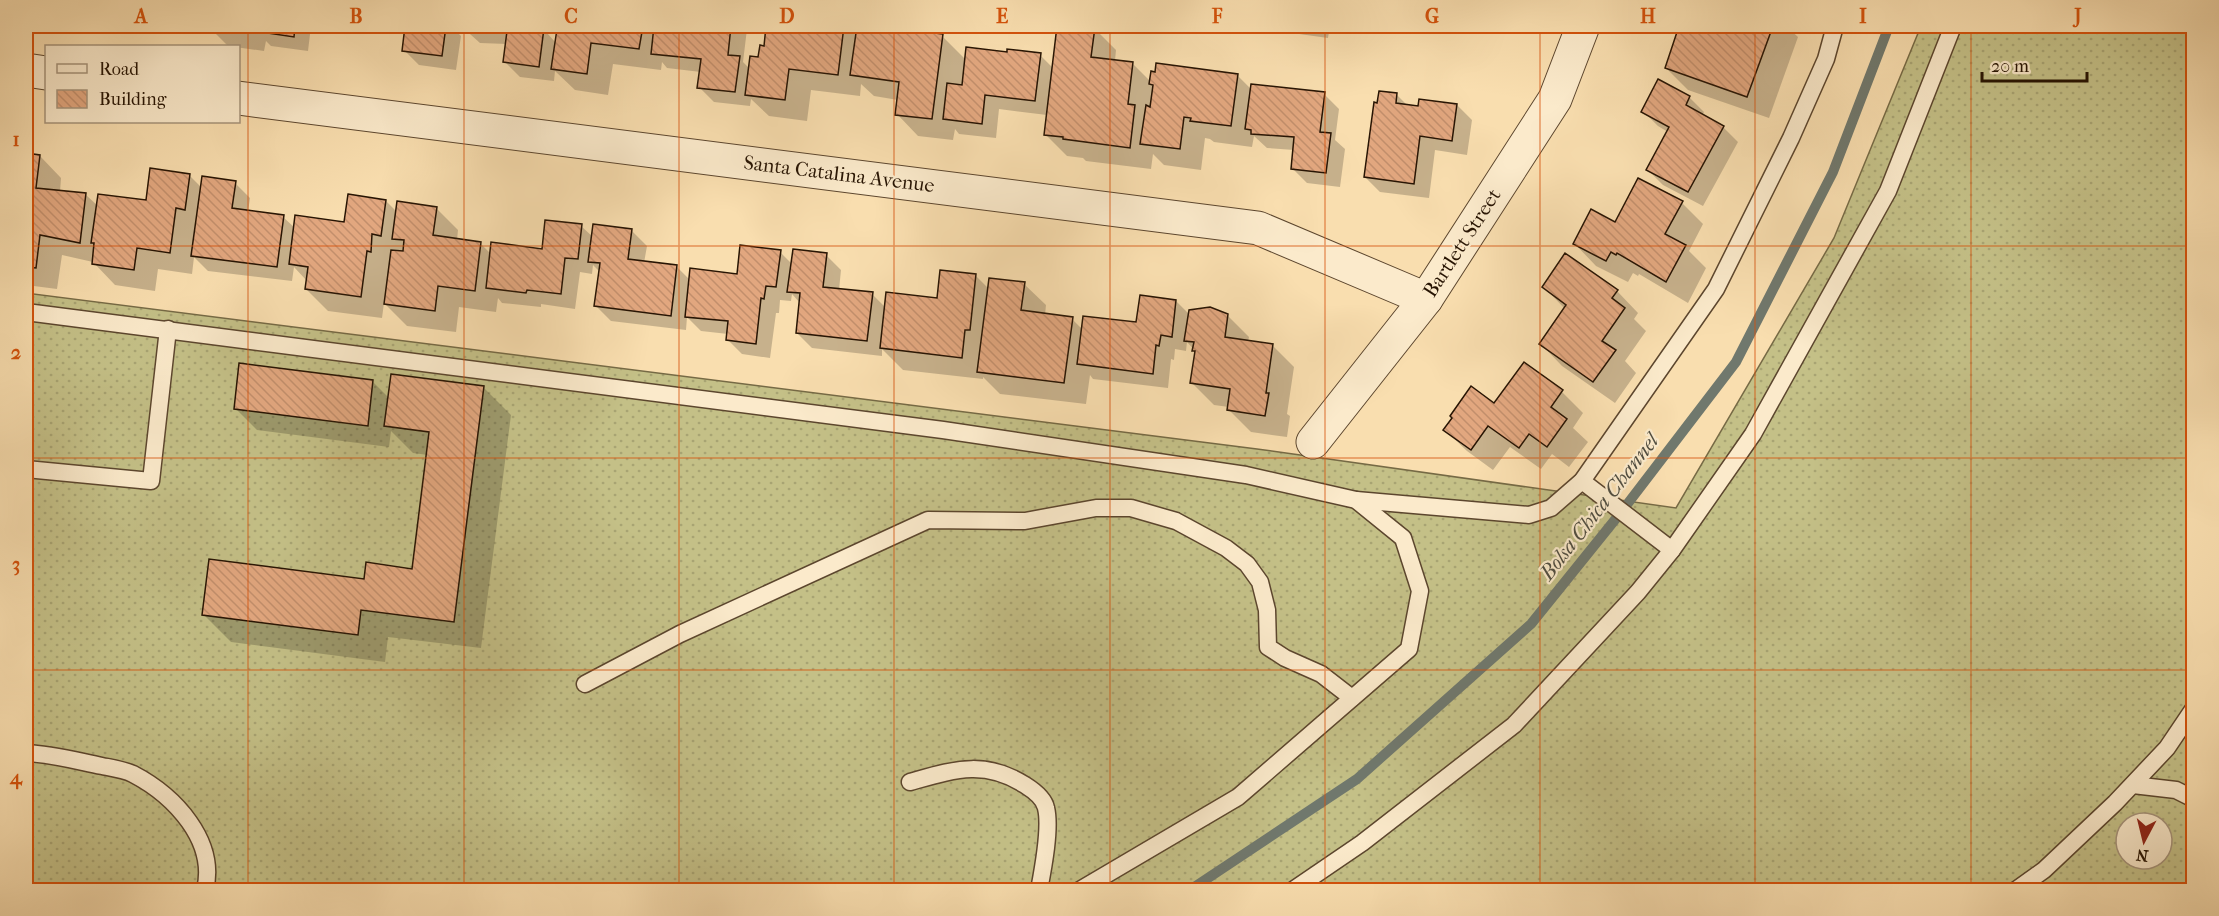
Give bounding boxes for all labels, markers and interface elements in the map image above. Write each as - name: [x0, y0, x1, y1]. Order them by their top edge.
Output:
- text: A: [133, 5, 149, 28]
- text: B: [349, 5, 363, 28]
- text: C: [564, 5, 578, 28]
- text: D: [779, 5, 795, 28]
- text: E: [996, 5, 1008, 28]
- text: F: [1211, 5, 1223, 28]
- text: G: [1425, 5, 1439, 28]
- text: H: [1640, 5, 1656, 28]
- text: I: [1859, 5, 1867, 28]
- text: J: [2072, 5, 2082, 28]
- legend: [45, 45, 240, 123]
- scale bar: [1982, 45, 2087, 83]
- text: 20 m: [1991, 56, 2029, 77]
- text: Road: [99, 59, 139, 80]
- text: Building: [99, 89, 167, 110]
- text: 1: [12, 128, 20, 151]
- street label: Santa Catalina Avenue: [742, 151, 936, 197]
- street label: Bartlett Street: [1418, 184, 1506, 302]
- text: 2: [11, 341, 21, 364]
- water label: Bolsa Chica Channel: [1534, 427, 1665, 585]
- text: 3: [12, 553, 20, 576]
- text: 4: [9, 766, 23, 790]
- north arrow: [2114, 811, 2174, 871]
- text: N: [2134, 845, 2149, 866]

